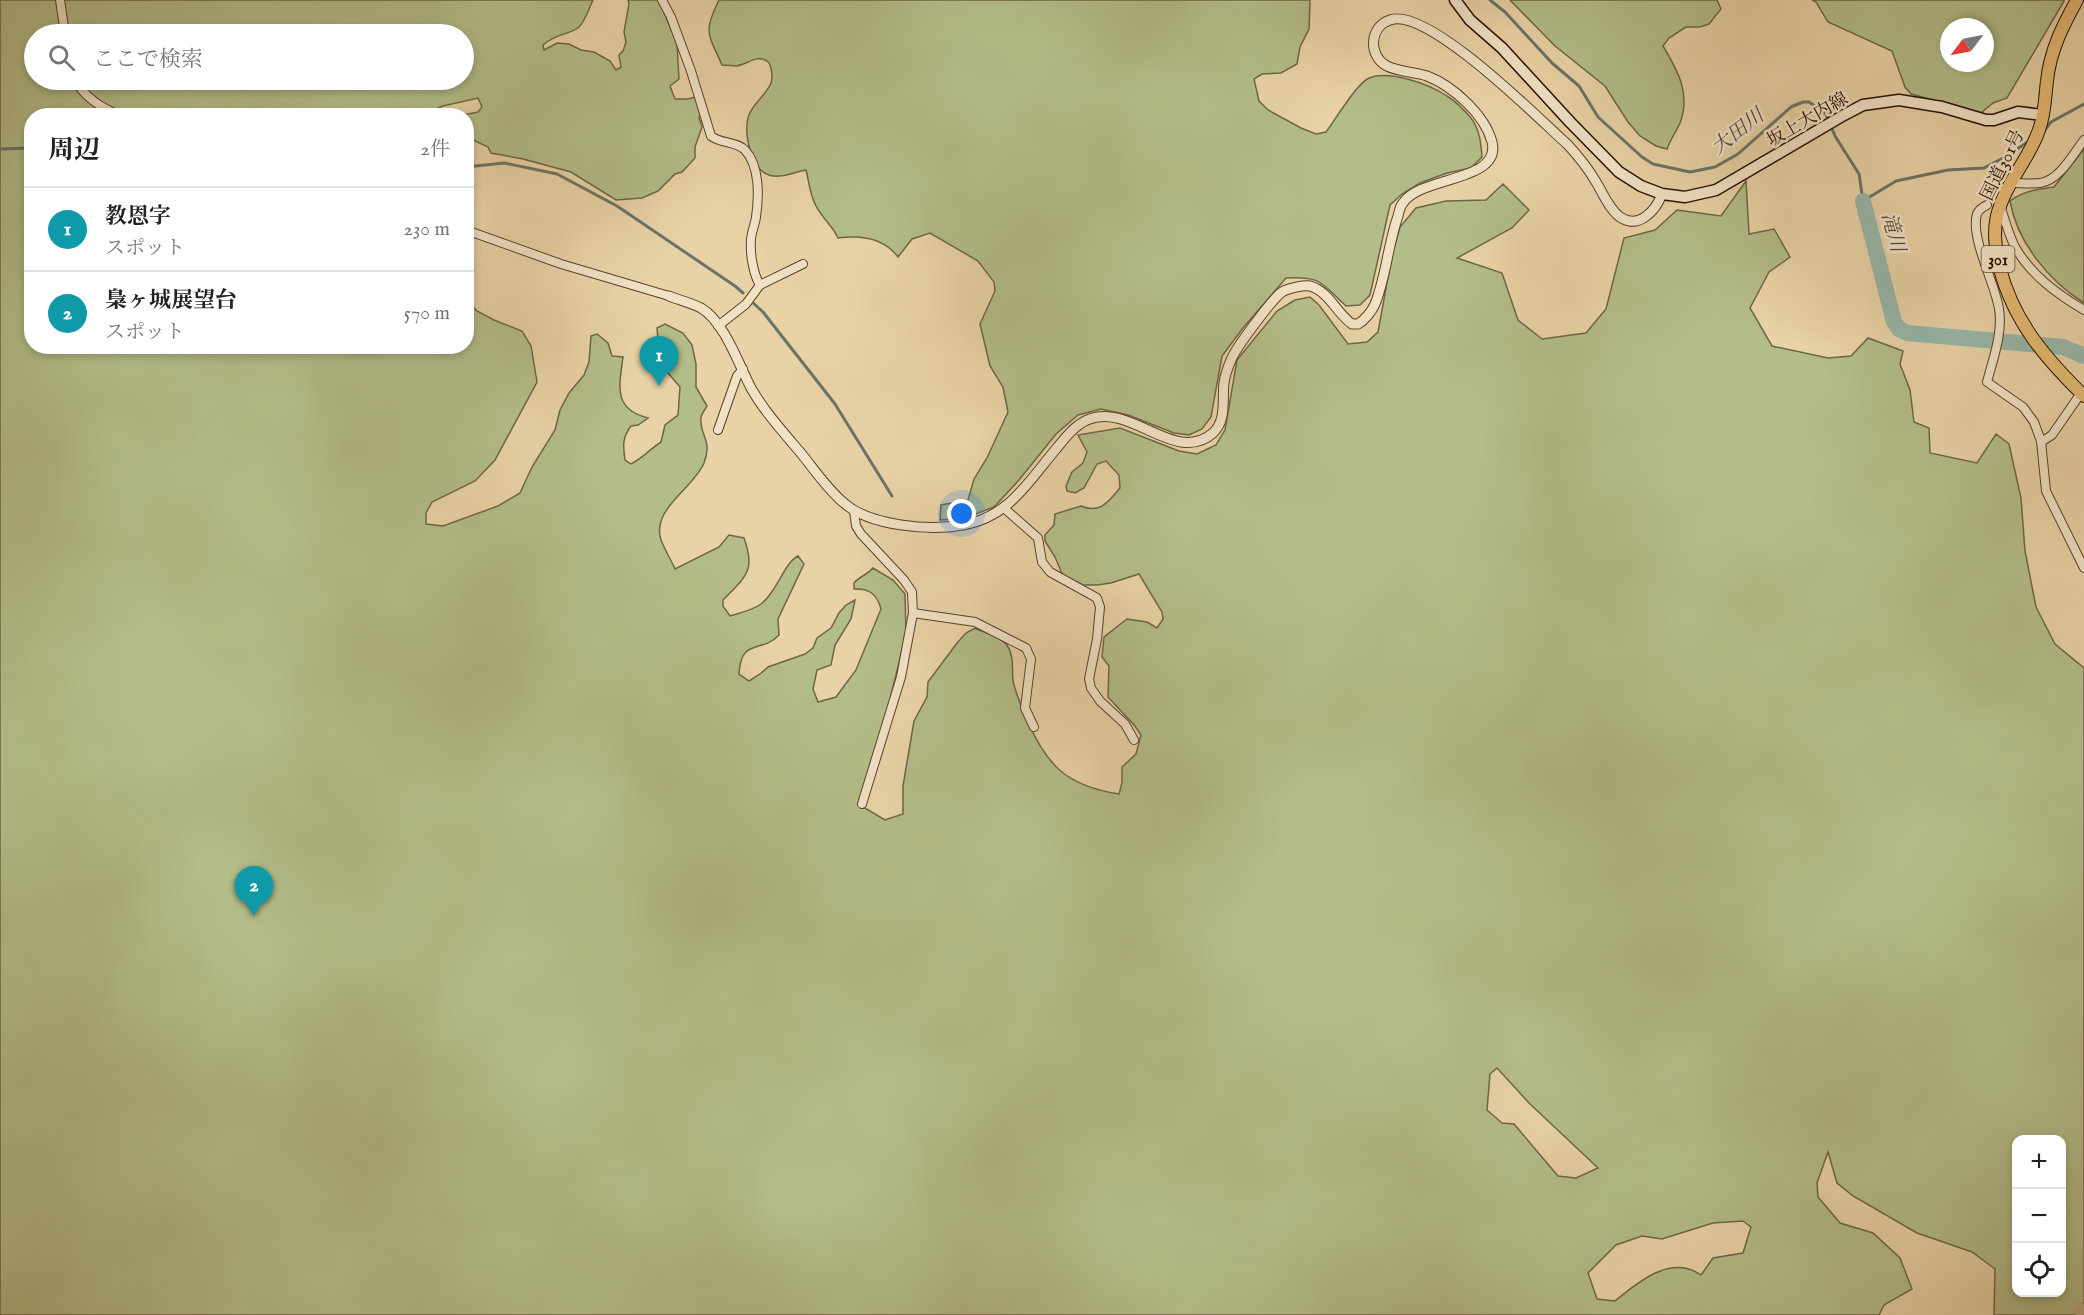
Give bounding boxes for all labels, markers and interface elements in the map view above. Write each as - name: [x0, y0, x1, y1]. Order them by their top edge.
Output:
- north arrow: [1940, 18, 1994, 72]
- search box: [24, 24, 474, 90]
- icon: search: [45, 41, 78, 74]
- text: ここで検索: [93, 46, 203, 74]
- street label: 坂上大内線: [1763, 88, 1852, 153]
- water label: 大田川: [1707, 103, 1771, 161]
- street label: 国道301号: [1976, 126, 2030, 205]
- text: 周辺: [48, 134, 100, 167]
- text: 2件: [421, 137, 450, 162]
- text: 教恩字: [105, 203, 171, 231]
- water label: 滝川: [1875, 210, 1910, 257]
- text: 1: [64, 217, 71, 242]
- text: 230 m: [404, 217, 450, 242]
- text: スポット: [105, 236, 185, 261]
- road number: 301: [1982, 246, 2014, 272]
- text: 梟ヶ城展望台: [105, 287, 237, 315]
- text: 2: [63, 301, 72, 326]
- text: 570 m: [404, 301, 450, 326]
- text: スポット: [105, 320, 185, 345]
- pin: 1: [640, 336, 678, 386]
- your location: [947, 499, 976, 528]
- pin: 2: [234, 866, 274, 916]
- map controls: [2012, 1135, 2066, 1297]
- button: +: [2012, 1135, 2066, 1189]
- button: −: [2012, 1189, 2066, 1243]
- button: locate: [2012, 1243, 2066, 1297]

